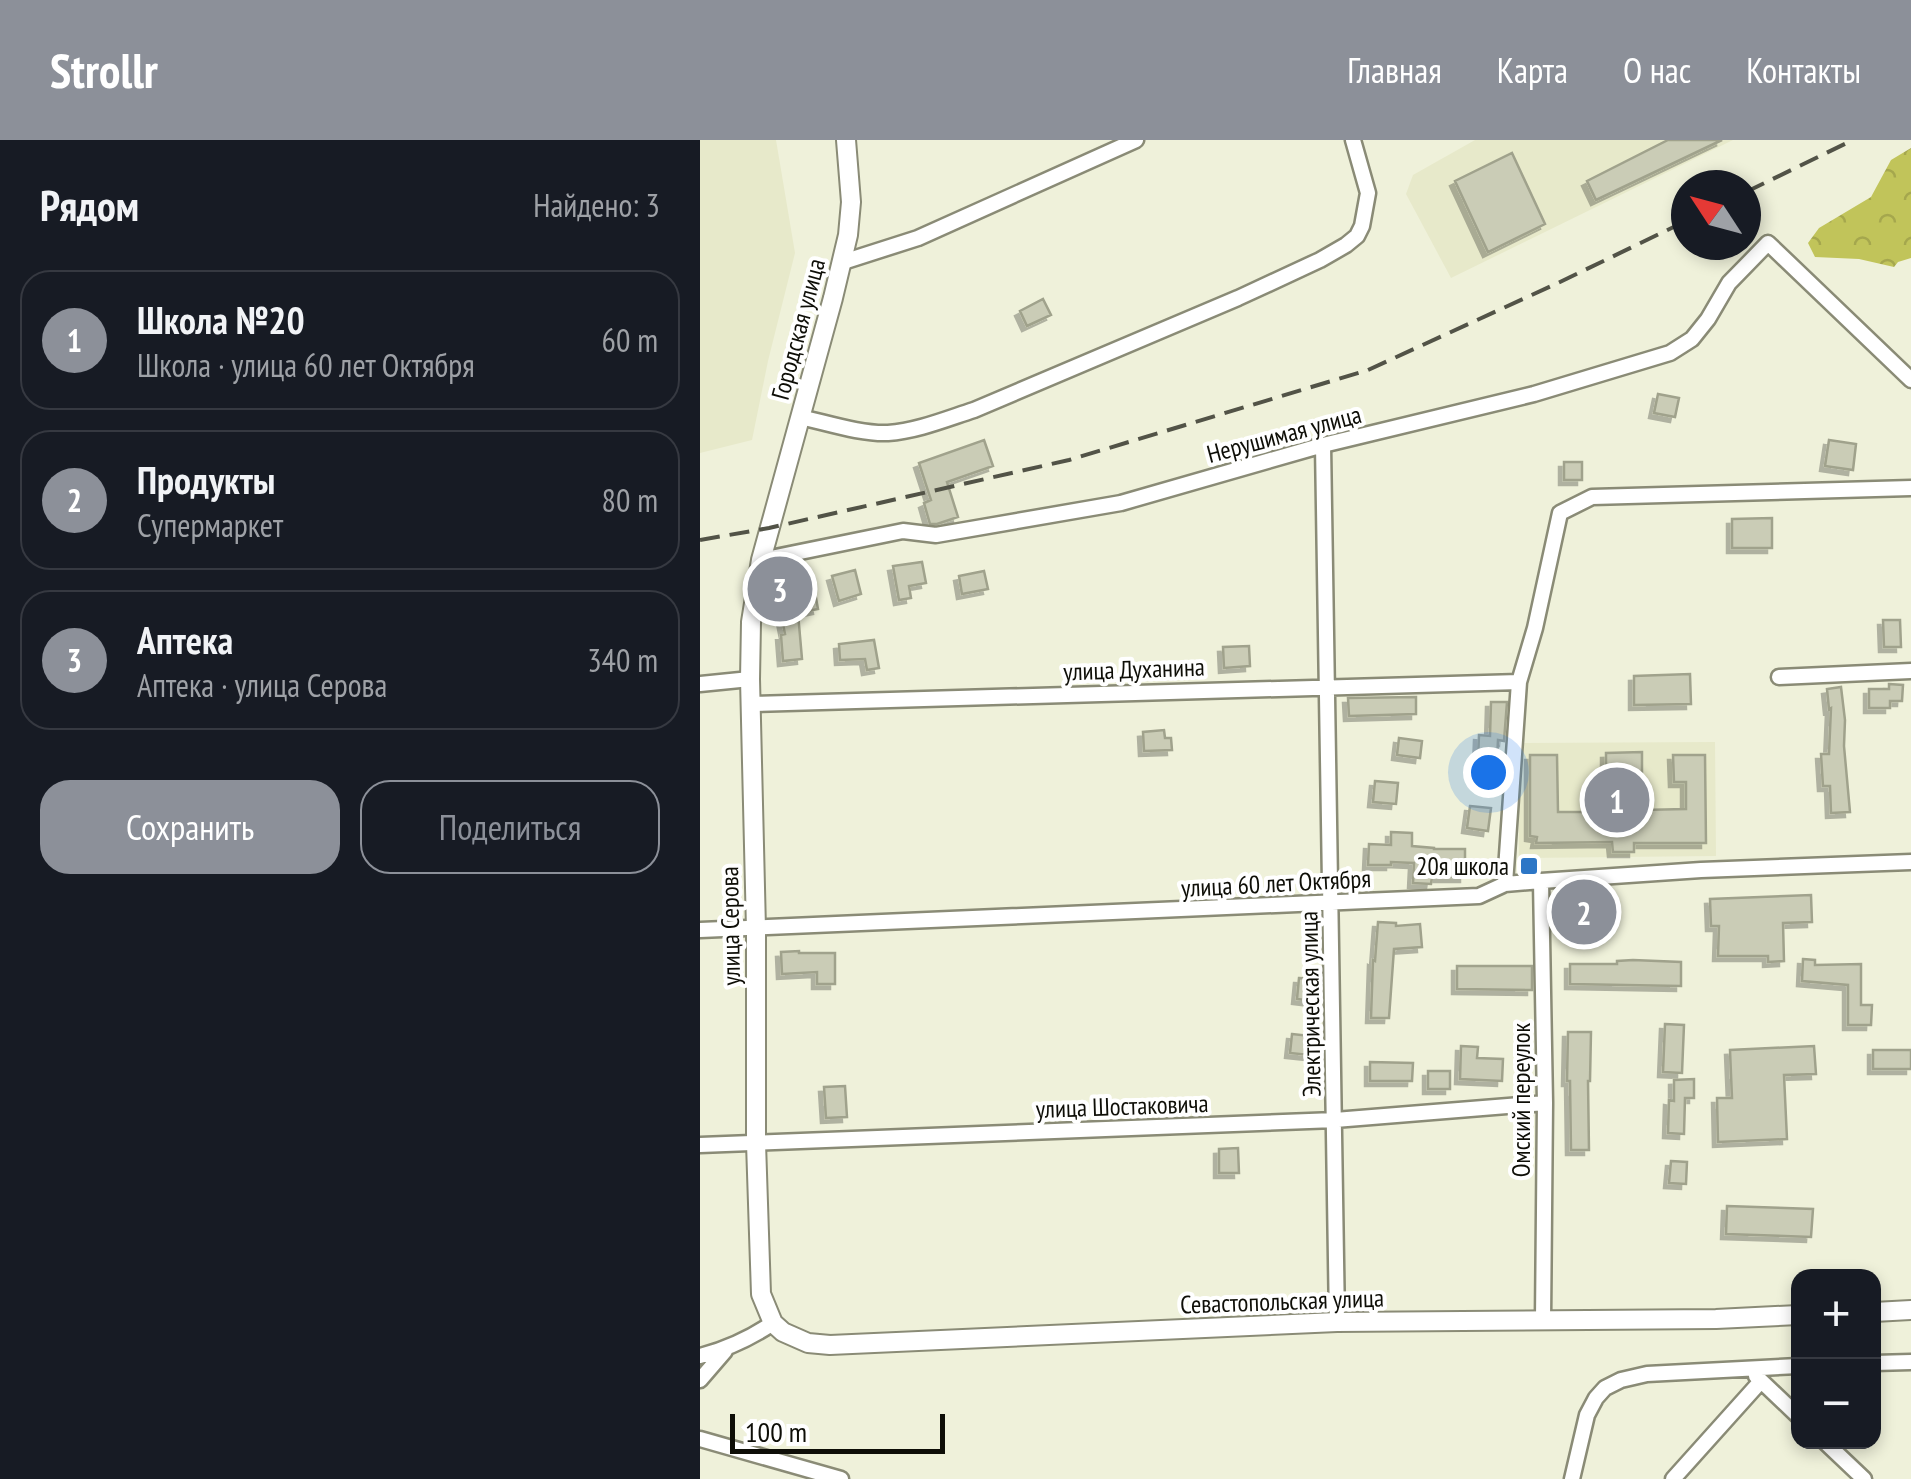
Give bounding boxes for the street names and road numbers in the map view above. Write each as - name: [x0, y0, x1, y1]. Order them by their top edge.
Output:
- street label: Городская улица: [764, 255, 832, 403]
- street label: Нерушимая улица: [1203, 398, 1365, 470]
- street label: улица Духанина: [1063, 651, 1205, 687]
- street label: улица 60 лет Октября: [1180, 862, 1372, 904]
- street label: улица Серова: [713, 866, 747, 986]
- street label: Электрическая улица: [1292, 911, 1328, 1097]
- street label: Омский переулок: [1505, 1023, 1537, 1177]
- street label: улица Шостаковича: [1035, 1087, 1209, 1125]
- street label: Севастопольская улица: [1180, 1281, 1384, 1321]

